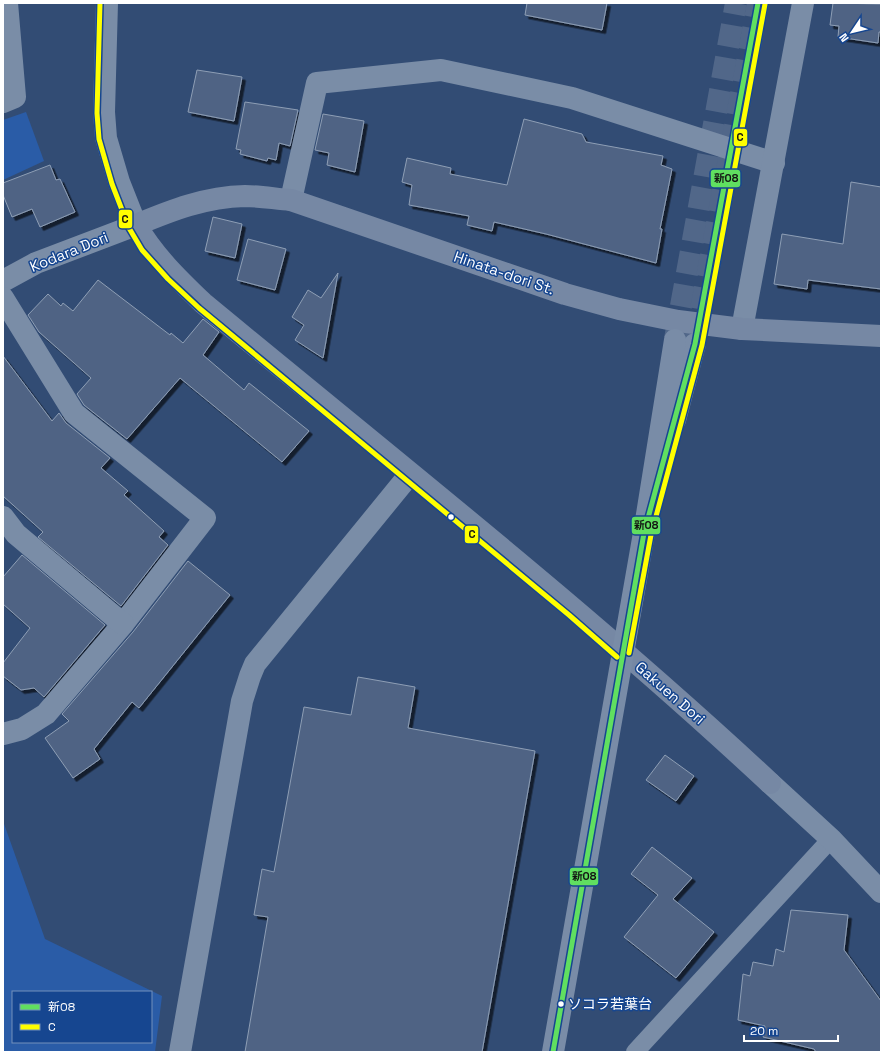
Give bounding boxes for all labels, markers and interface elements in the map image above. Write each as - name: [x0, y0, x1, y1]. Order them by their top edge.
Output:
- north arrow: [832, 12, 872, 52]
- text: N: [836, 31, 852, 45]
- line badge: C: [733, 128, 748, 147]
- text: C: [736, 130, 744, 144]
- line badge: 新08: [710, 169, 741, 188]
- text: 新08: [714, 171, 739, 185]
- line badge: C: [118, 209, 133, 229]
- text: C: [121, 212, 129, 226]
- street label: Kodara Dori: [27, 227, 111, 276]
- street label: Hinata-dori St.: [451, 246, 557, 299]
- unlabelled marker: [446, 512, 456, 522]
- line badge: 新08: [631, 516, 661, 535]
- text: 新08: [634, 518, 659, 532]
- line badge: C: [464, 525, 479, 544]
- text: C: [468, 527, 476, 541]
- street label: Gakuen Dori: [632, 657, 709, 728]
- line badge: 新08: [569, 867, 599, 886]
- text: 新08: [572, 869, 597, 883]
- legend: [12, 991, 152, 1043]
- place label: ソコラ若葉台: [568, 995, 652, 1013]
- text: 新08: [48, 999, 75, 1015]
- marker: ソコラ若葉台: [556, 999, 566, 1009]
- scale bar: [744, 1017, 838, 1043]
- text: C: [48, 1019, 56, 1035]
- text: 20 m: [750, 1023, 778, 1039]

